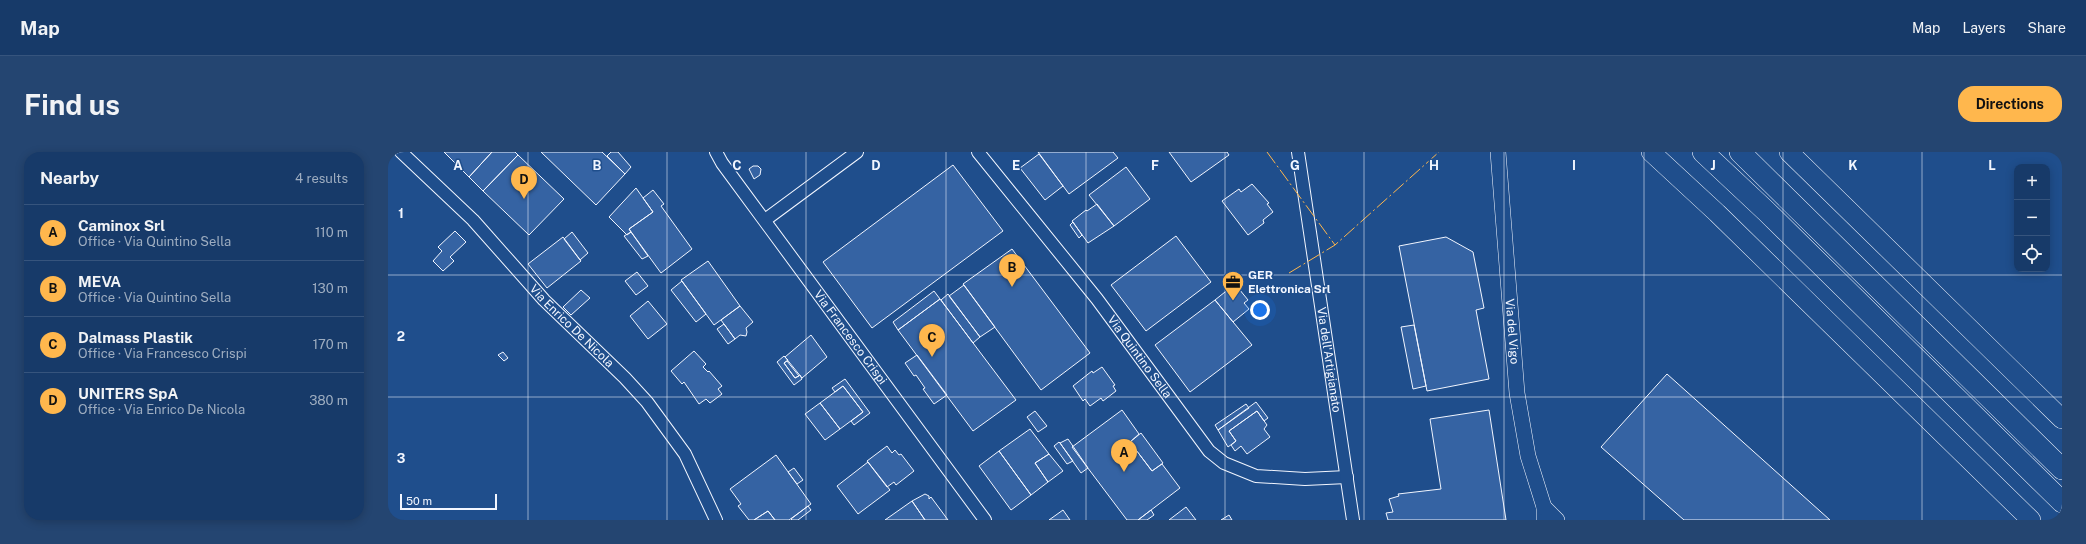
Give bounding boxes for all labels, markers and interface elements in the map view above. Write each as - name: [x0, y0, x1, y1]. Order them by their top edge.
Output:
- text: Map: [20, 17, 60, 39]
- text: Map: [1912, 20, 1940, 36]
- text: Layers: [1962, 20, 2006, 36]
- text: Share: [2028, 20, 2066, 36]
- button: Directions: [1958, 86, 2062, 122]
- text: Find us: [24, 88, 120, 121]
- text: A: [453, 158, 463, 173]
- text: B: [593, 158, 602, 173]
- text: C: [732, 158, 742, 173]
- text: D: [871, 158, 881, 173]
- text: E: [1012, 158, 1020, 173]
- text: F: [1151, 158, 1159, 173]
- text: G: [1290, 158, 1300, 173]
- text: H: [1429, 158, 1439, 173]
- text: I: [1572, 158, 1576, 173]
- text: J: [1710, 158, 1716, 173]
- text: K: [1848, 158, 1858, 173]
- text: L: [1988, 158, 1996, 173]
- map controls: [2014, 164, 2050, 272]
- button: +: [2014, 164, 2050, 200]
- pin: D: [511, 166, 537, 199]
- text: Nearby: [40, 168, 99, 188]
- text: 4 results: [295, 171, 348, 186]
- button: −: [2014, 200, 2050, 236]
- text: 1: [398, 206, 404, 221]
- text: Caminox Srl: [78, 217, 165, 234]
- text: A: [48, 225, 58, 240]
- text: 110 m: [315, 225, 348, 240]
- text: Office · Via Quintino Sella: [78, 234, 231, 249]
- button: locate: [2014, 236, 2050, 272]
- pin: B: [999, 254, 1025, 287]
- place label: GER Elettronica Srl: [1248, 268, 1331, 296]
- office icon: GER Elettronica Srl: [1220, 269, 1246, 302]
- text: MEVA: [78, 273, 121, 290]
- text: B: [49, 281, 57, 296]
- text: 130 m: [312, 281, 348, 296]
- street label: Via Enrico De Nicola: [527, 282, 617, 370]
- street label: Via Francesco Crispi: [811, 287, 890, 387]
- text: Office · Via Quintino Sella: [78, 290, 231, 305]
- street label: Via del Vigo: [1503, 298, 1522, 365]
- your location: [1250, 300, 1270, 320]
- street label: Via dell'Artigianato: [1314, 306, 1344, 414]
- street label: Via Quintino Sella: [1105, 313, 1175, 401]
- pin: C: [919, 324, 945, 357]
- text: Dalmass Plastik: [78, 329, 193, 346]
- text: 2: [397, 329, 405, 344]
- text: C: [48, 337, 58, 352]
- text: 170 m: [313, 337, 348, 352]
- text: Office · Via Francesco Crispi: [78, 346, 247, 361]
- text: UNITERS SpA: [78, 385, 178, 402]
- text: D: [48, 393, 58, 408]
- text: 380 m: [309, 393, 348, 408]
- text: Office · Via Enrico De Nicola: [78, 402, 245, 417]
- pin: A: [1111, 439, 1137, 472]
- text: 3: [397, 451, 406, 466]
- scale bar: [400, 492, 497, 511]
- text: 50 m: [406, 495, 432, 507]

